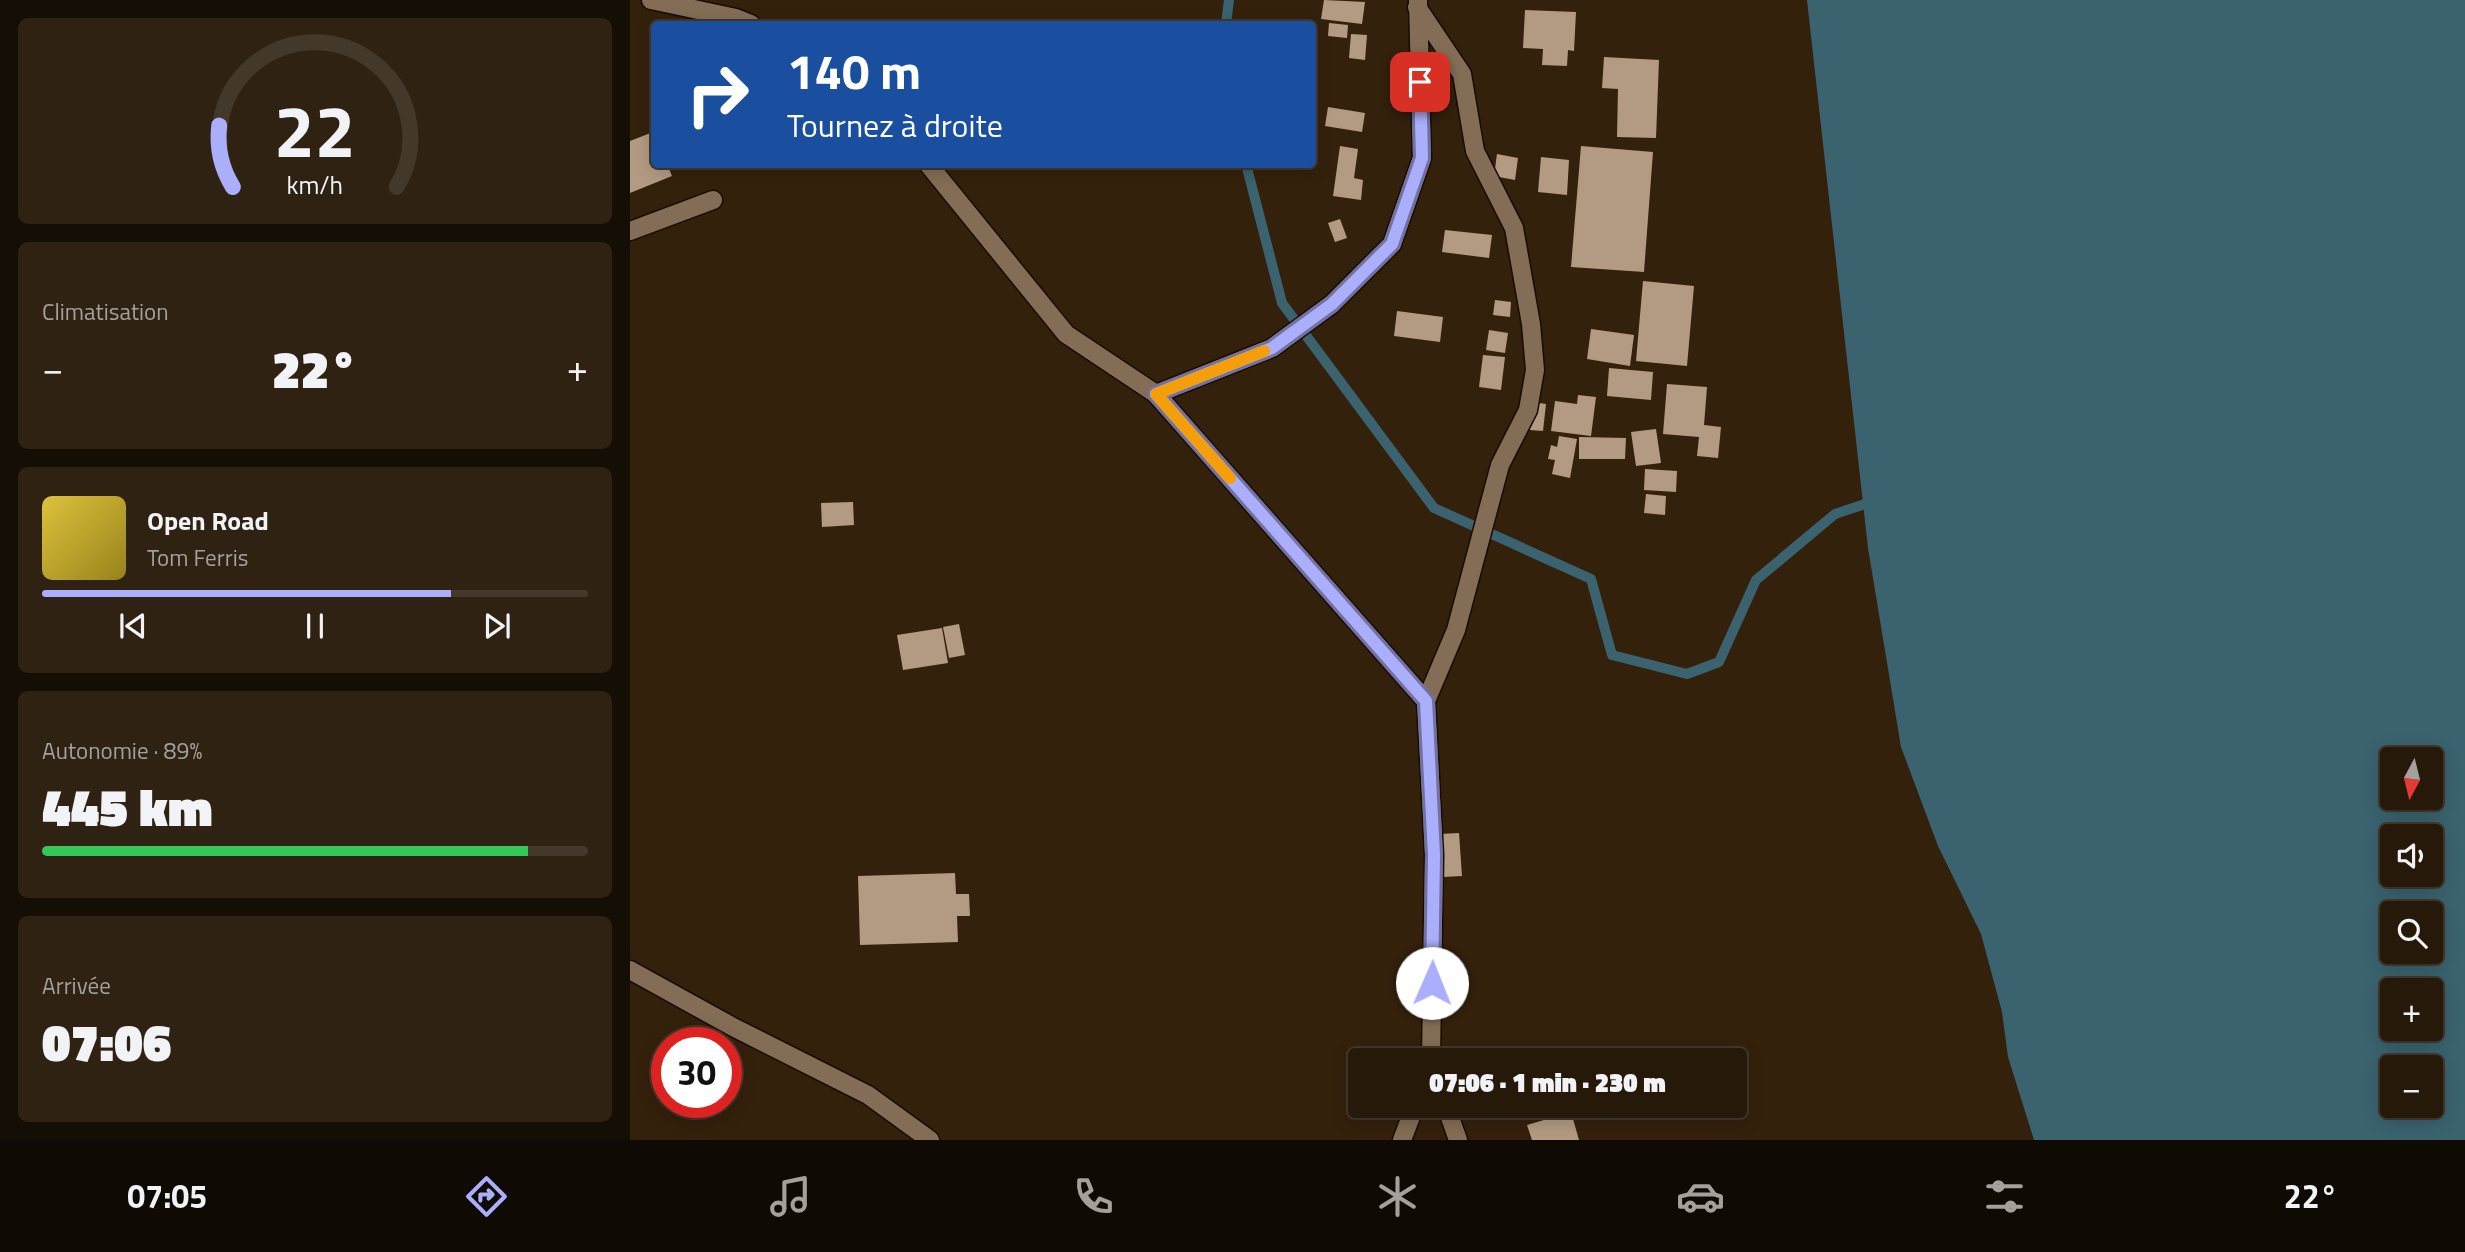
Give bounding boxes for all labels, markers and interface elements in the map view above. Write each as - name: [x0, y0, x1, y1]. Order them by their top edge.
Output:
- text: 140 m: [787, 33, 921, 108]
- icon: right: [672, 49, 763, 140]
- pin: [1390, 52, 1450, 112]
- icon: arrive: [1401, 63, 1439, 101]
- text: 22: [274, 76, 356, 186]
- text: Tournez à droite: [787, 101, 1003, 149]
- text: km/h: [287, 166, 343, 204]
- text: Climatisation: [42, 294, 169, 329]
- text: 22°: [272, 329, 358, 408]
- text: −: [42, 339, 63, 397]
- text: +: [567, 339, 588, 397]
- text: Open Road: [147, 501, 269, 540]
- text: Tom Ferris: [147, 540, 248, 575]
- icon: previous: [114, 607, 152, 645]
- icon: pause: [296, 607, 334, 645]
- icon: next: [478, 607, 516, 645]
- text: Autonomie · 89%: [42, 733, 202, 768]
- north arrow: [2380, 747, 2443, 810]
- map controls: [2380, 747, 2443, 1118]
- text: 445 km: [42, 767, 213, 846]
- button: sound: [2380, 824, 2443, 887]
- button: search: [2380, 901, 2443, 964]
- position arrow: [1395, 946, 1469, 1020]
- text: Arrivée: [42, 968, 111, 1003]
- button: +: [2380, 978, 2443, 1041]
- text: 07:06: [42, 1002, 171, 1081]
- speed limit sign: 30: [651, 1027, 742, 1118]
- button: −: [2380, 1055, 2443, 1118]
- text: 07:06 · 1 min · 230 m: [1429, 1063, 1666, 1102]
- text: 07:05: [127, 1172, 207, 1220]
- icon: directions: [462, 1172, 511, 1221]
- icon: music: [766, 1172, 815, 1221]
- icon: phone: [1069, 1172, 1118, 1221]
- icon: climate: [1373, 1172, 1422, 1221]
- icon: car: [1676, 1172, 1725, 1221]
- icon: filters: [1980, 1172, 2029, 1221]
- text: 22°: [2284, 1172, 2338, 1220]

